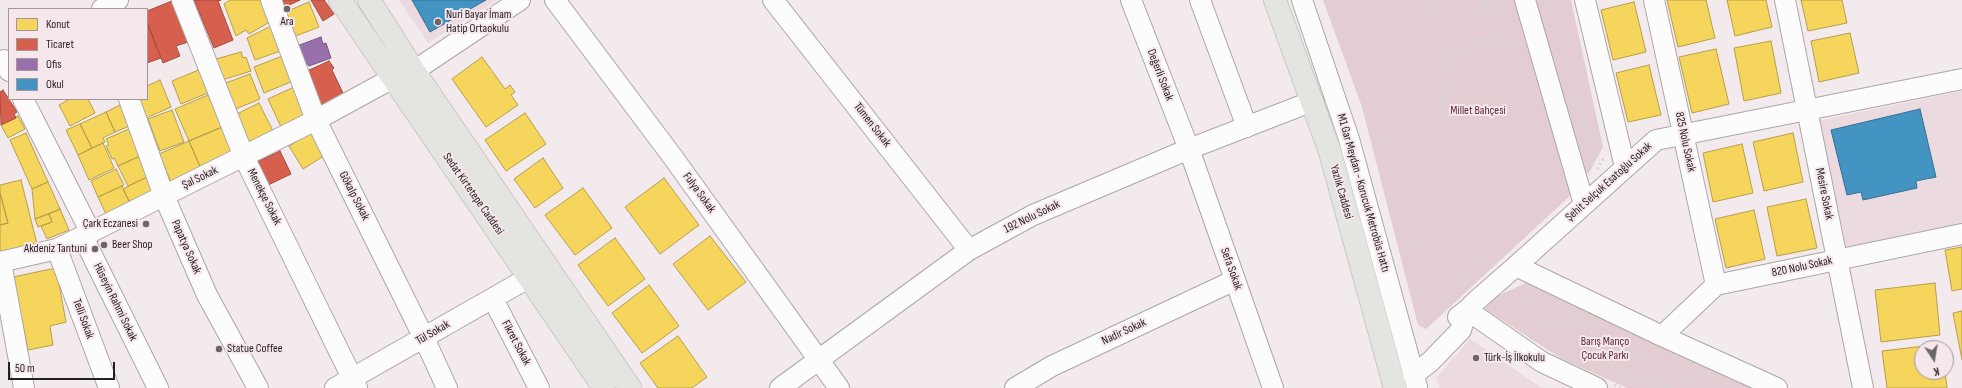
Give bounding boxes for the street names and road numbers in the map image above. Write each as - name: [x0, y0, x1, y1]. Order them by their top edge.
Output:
- street label: Değerli Sokak: [1144, 47, 1176, 103]
- street label: Tümen Sokak: [850, 100, 894, 150]
- street label: 825 Nolu Sokak: [1672, 111, 1698, 173]
- street label: M1 Gar Meydan - Korucuk Metrobüs Hattı: [1334, 112, 1392, 274]
- street label: Şehit Selçuk Esatoğlu Sokak: [1563, 139, 1655, 225]
- street label: Sedat Kirtetepe Caddesi: [439, 150, 507, 238]
- street label: Şal Sokak: [180, 163, 220, 193]
- street label: Yazlık Caddesi: [1326, 163, 1356, 221]
- street label: Menekşe Sokak: [244, 166, 284, 228]
- street label: Mesire Sokak: [1812, 167, 1836, 221]
- street label: Gökalp Sokak: [336, 169, 372, 223]
- street label: Fulya Sokak: [679, 170, 719, 216]
- street label: 192 Nolu Sokak: [1002, 197, 1062, 237]
- street label: Papatya Sokak: [168, 218, 204, 276]
- street label: Sefa Sokak: [1217, 246, 1245, 292]
- street label: 820 Nolu Sokak: [1770, 254, 1834, 280]
- street label: Hüseyin Rahmi Sokak: [90, 261, 140, 343]
- street label: Telli Sokak: [69, 297, 97, 341]
- street label: Nadir Sokak: [1100, 315, 1148, 349]
- street label: Tül Sokak: [413, 317, 453, 349]
- street label: Fikret Sokak: [498, 318, 534, 368]

